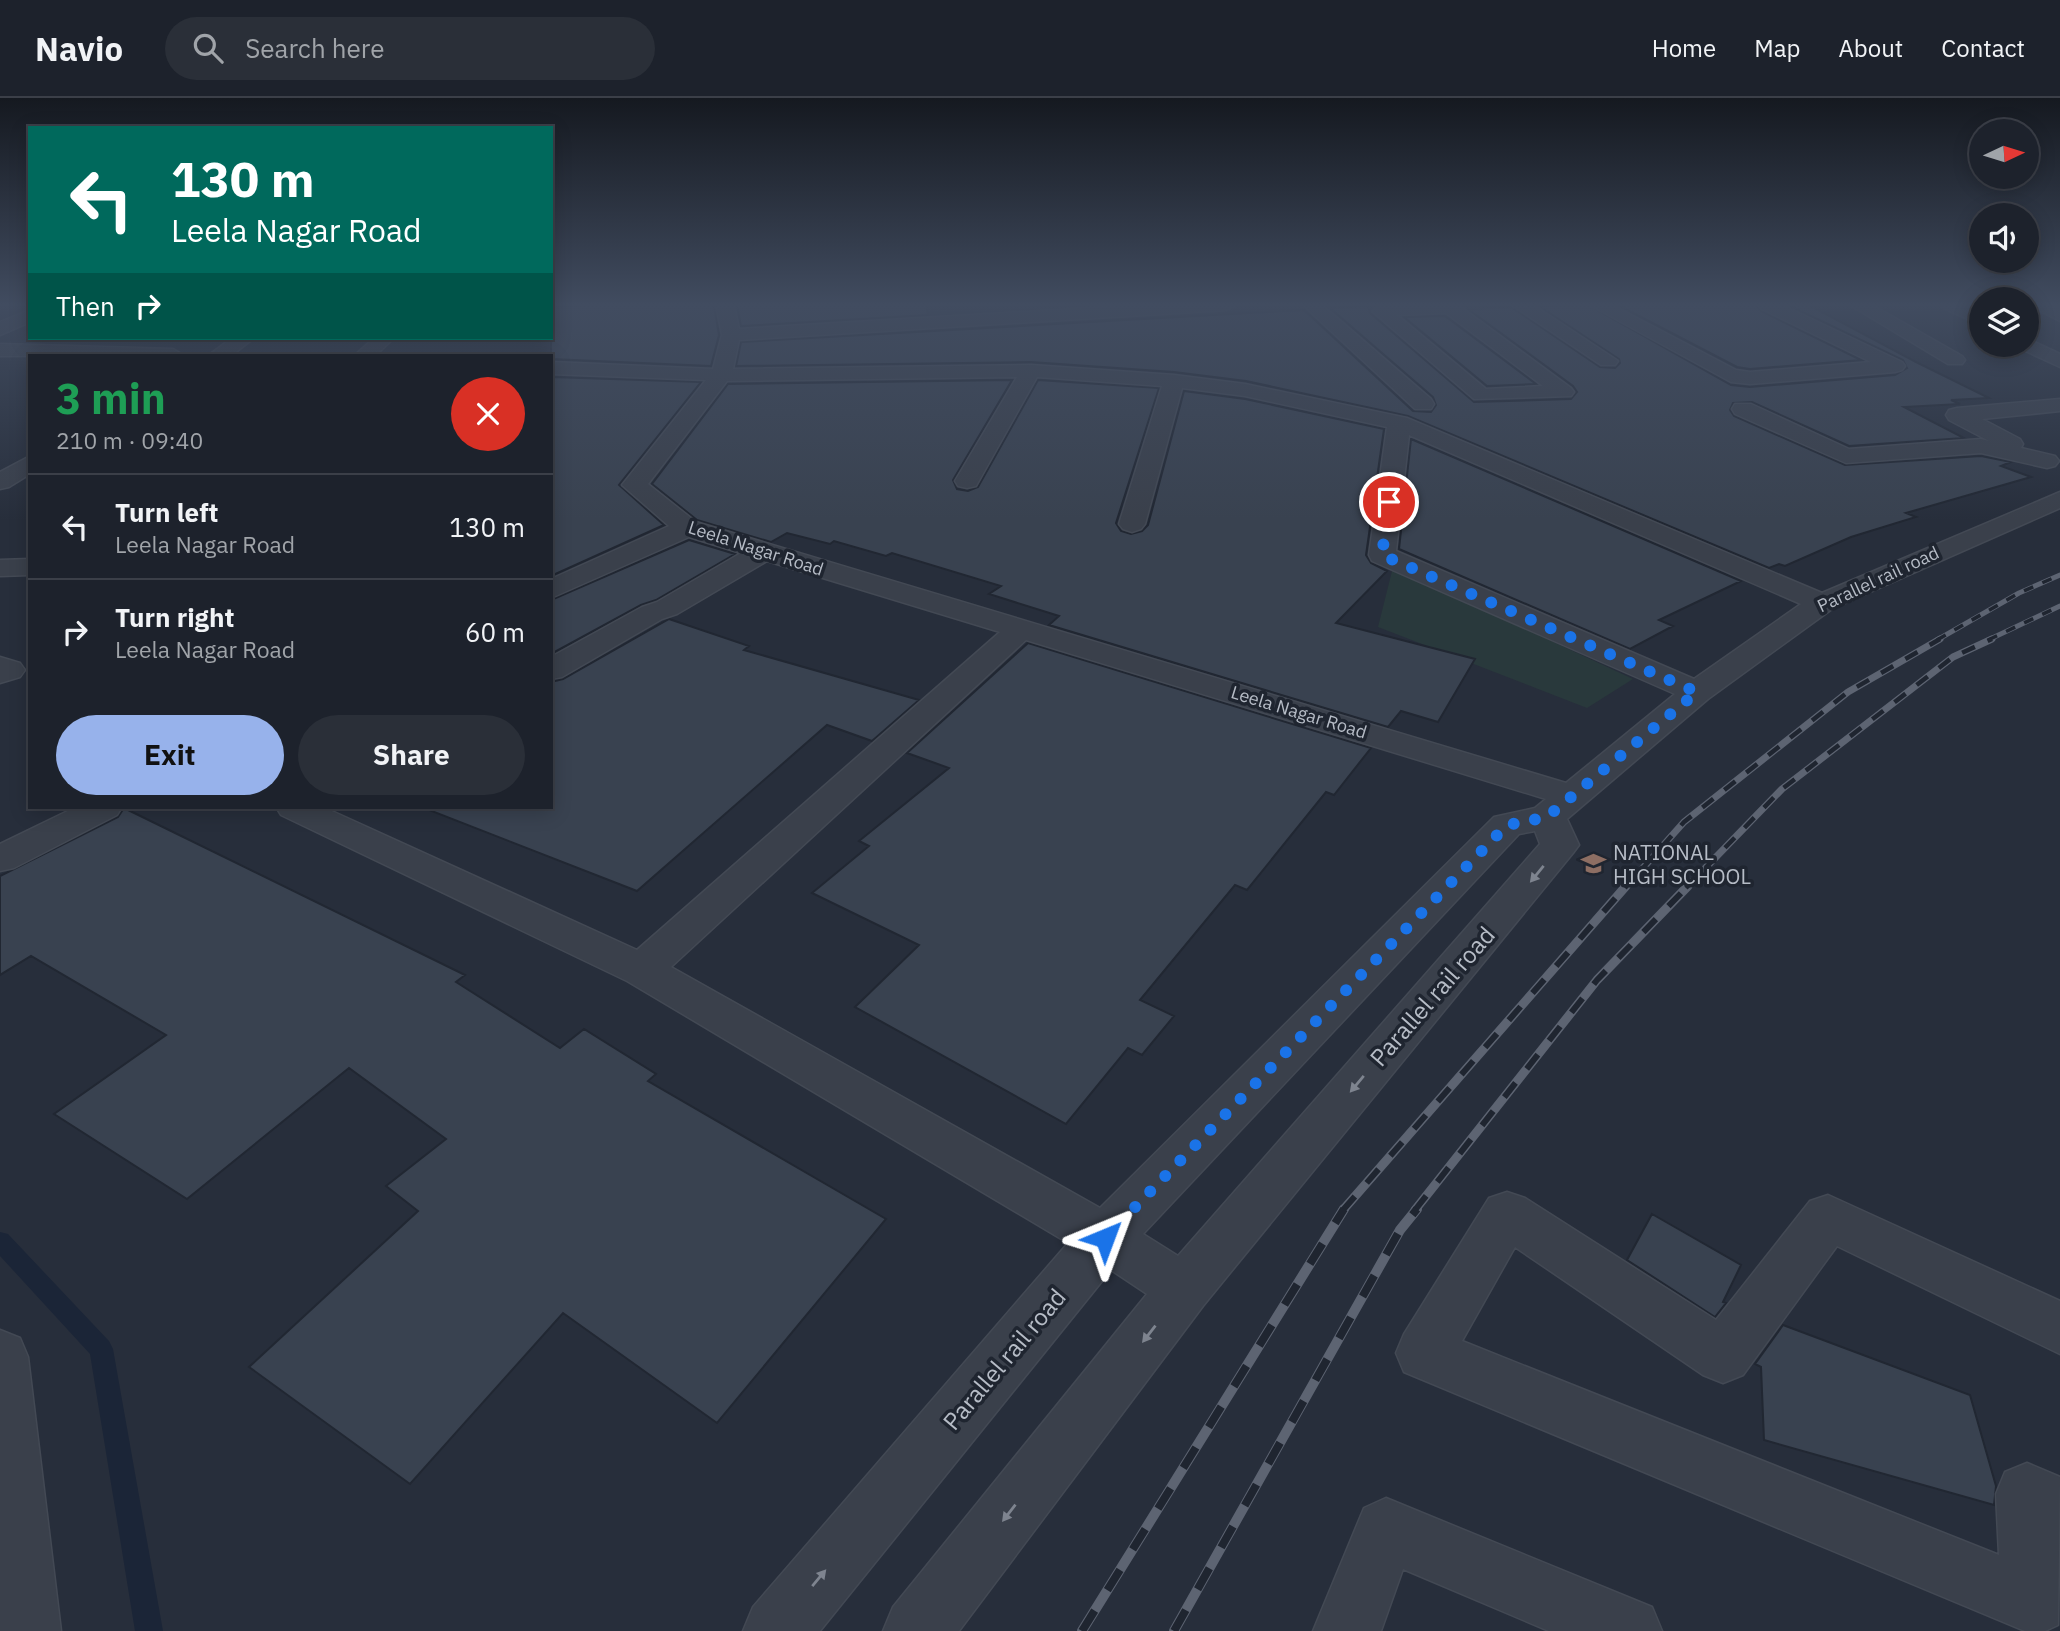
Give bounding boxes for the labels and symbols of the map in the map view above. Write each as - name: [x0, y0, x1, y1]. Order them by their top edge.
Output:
- north arrow: [1969, 119, 2039, 189]
- pin: [1359, 472, 1419, 532]
- street label: Leela Nagar Road: [685, 515, 827, 581]
- street label: Parallel rail road: [1813, 541, 1943, 617]
- street label: Leela Nagar Road: [1228, 680, 1370, 744]
- place label: NATIONAL HIGH SCHOOL: [1613, 838, 1751, 890]
- school or university icon: NATIONAL HIGH SCHOOL: [1579, 850, 1607, 878]
- one-way arrow: [1529, 864, 1544, 882]
- street label: Parallel rail road: [1362, 919, 1502, 1073]
- one-way arrow: [1350, 1075, 1365, 1092]
- position arrow: [1068, 1201, 1142, 1275]
- street label: Parallel rail road: [935, 1281, 1073, 1437]
- one-way arrow: [1142, 1325, 1157, 1343]
- one-way arrow: [1001, 1504, 1016, 1522]
- one-way arrow: [811, 1569, 826, 1586]

